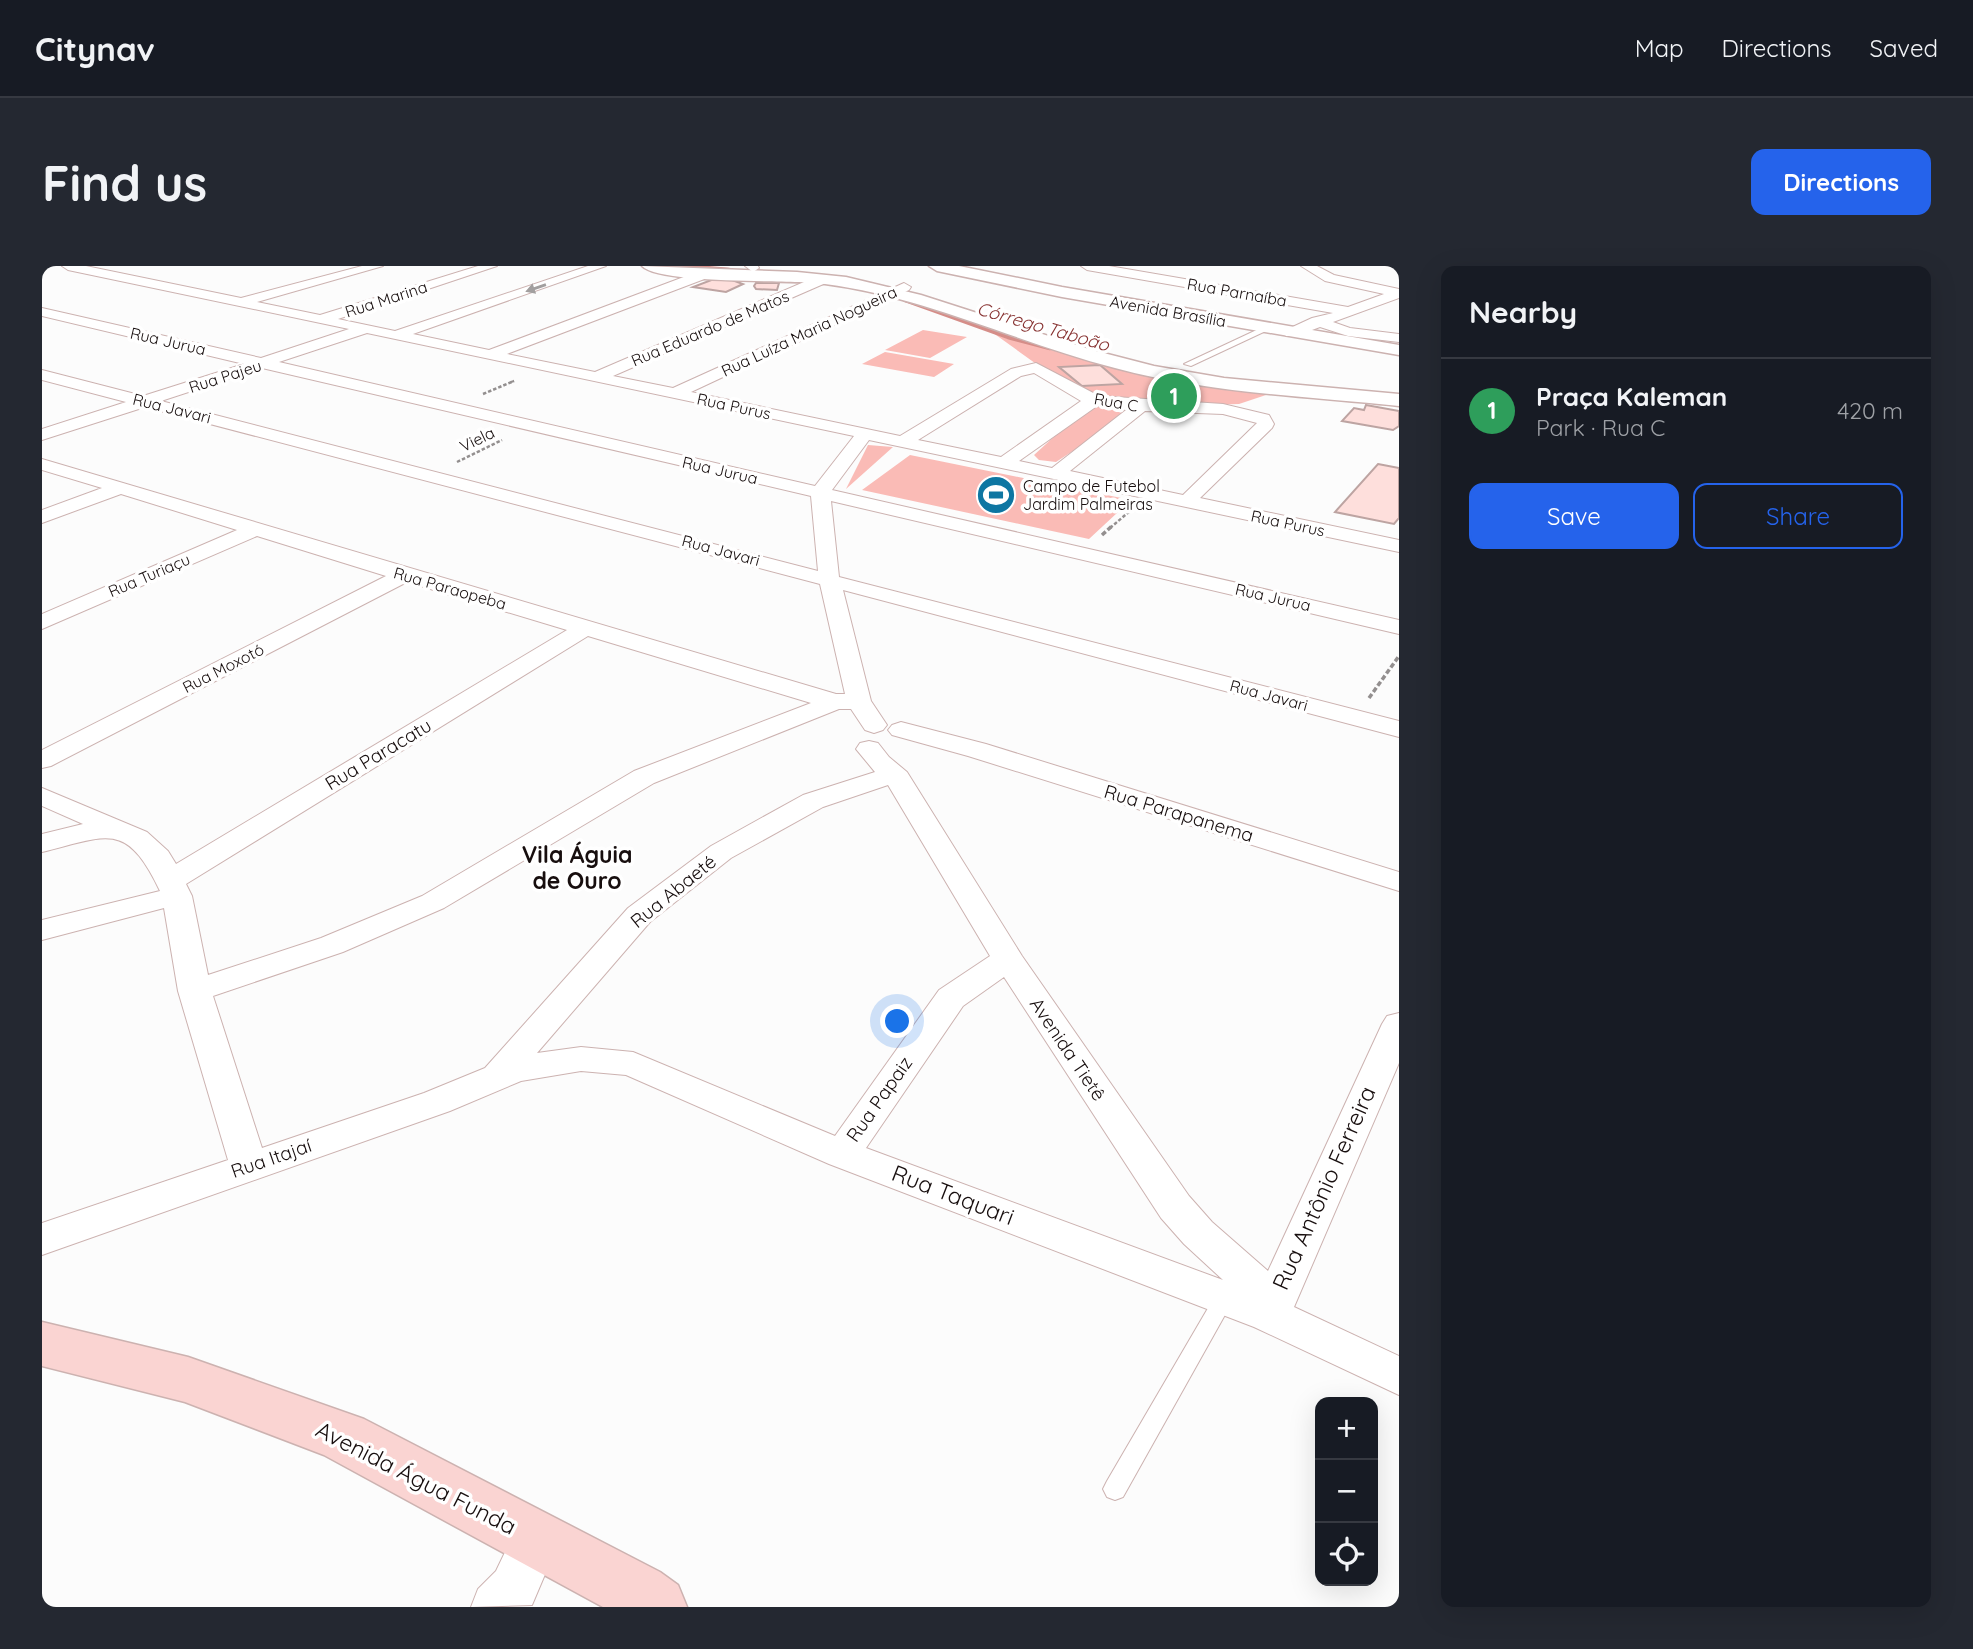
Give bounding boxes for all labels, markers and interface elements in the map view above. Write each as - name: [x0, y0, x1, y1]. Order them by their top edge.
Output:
- text: Citynav: [35, 28, 155, 69]
- text: Map: [1635, 33, 1684, 63]
- text: Directions: [1722, 33, 1832, 63]
- text: Saved: [1870, 33, 1938, 63]
- button: Directions: [1751, 149, 1931, 215]
- text: Find us: [42, 152, 207, 213]
- street label: Rua Parnaíba: [1186, 273, 1288, 311]
- street label: Rua Marina: [342, 276, 430, 322]
- street label: Rua Luíza Maria Nogueira: [718, 281, 900, 381]
- one-way arrow: [525, 283, 546, 294]
- street label: Rua Eduardo de Matos: [628, 286, 792, 370]
- street label: Avenida Brasília: [1108, 291, 1228, 331]
- text: Nearby: [1469, 293, 1577, 331]
- water label: Córrego Taboão: [974, 297, 1113, 357]
- street label: Rua Jurua: [128, 323, 208, 359]
- street label: Rua Pajeu: [186, 355, 264, 397]
- pin: 1: [1151, 370, 1197, 422]
- text: Praça Kaleman: [1536, 380, 1727, 413]
- street label: Rua Purus: [695, 388, 773, 424]
- street label: Rua C: [1093, 388, 1139, 416]
- street label: Rua Javari: [131, 389, 213, 427]
- text: 1: [1488, 396, 1496, 425]
- text: 420 m: [1837, 396, 1903, 425]
- text: Park · Rua C: [1536, 413, 1665, 442]
- street label: Viela: [456, 422, 498, 456]
- street label: Rua Jurua: [680, 452, 760, 488]
- sports icon: Campo de Futebol Jardim Palmeiras: [975, 474, 1017, 516]
- place label: Campo de Futebol Jardim Palmeiras: [1023, 476, 1160, 514]
- button: Save: [1469, 483, 1679, 549]
- button: Share: [1693, 483, 1903, 549]
- street label: Rua Purus: [1249, 505, 1327, 541]
- street label: Rua Javari: [680, 530, 762, 570]
- street label: Rua Turiaçu: [105, 549, 193, 601]
- street label: Rua Paraopeba: [391, 562, 509, 614]
- street label: Rua Jurua: [1233, 579, 1313, 615]
- street label: Rua Moxotó: [179, 639, 267, 697]
- street label: Rua Javari: [1228, 675, 1310, 715]
- street label: Rua Paracatu: [320, 713, 436, 795]
- street label: Rua Parapanema: [1101, 779, 1257, 847]
- district label: Vila Águia de Ouro: [522, 840, 632, 895]
- street label: Rua Abaeté: [625, 849, 721, 933]
- street label: Avenida Tietê: [1025, 993, 1111, 1105]
- your location: [880, 1004, 914, 1038]
- street label: Rua Papaiz: [841, 1052, 917, 1146]
- street label: Rua Antônio Ferreira: [1266, 1081, 1382, 1294]
- street label: Rua Itajaí: [228, 1133, 315, 1183]
- street label: Rua Taquari: [888, 1158, 1018, 1231]
- map controls: [1315, 1397, 1378, 1586]
- button: +: [1315, 1397, 1378, 1460]
- street label: Avenida Água Funda: [311, 1414, 521, 1541]
- button: −: [1315, 1460, 1378, 1523]
- button: locate: [1315, 1523, 1378, 1586]

